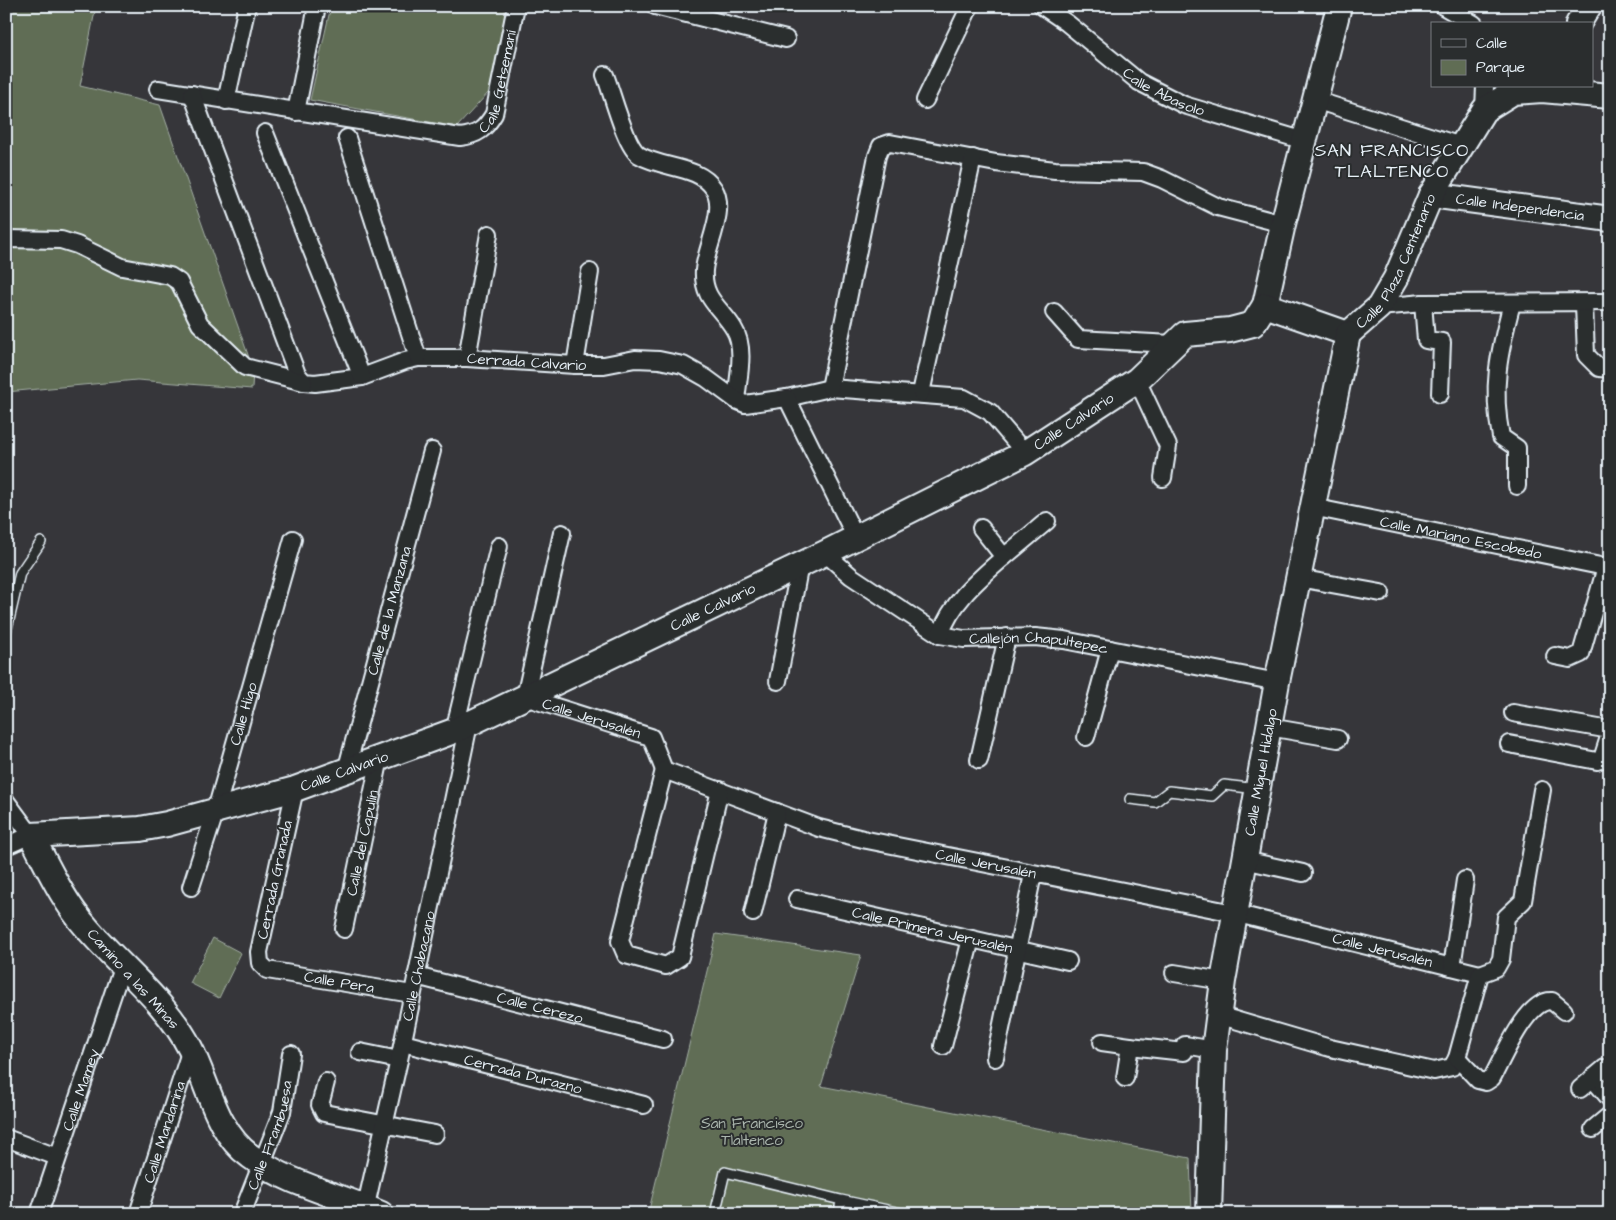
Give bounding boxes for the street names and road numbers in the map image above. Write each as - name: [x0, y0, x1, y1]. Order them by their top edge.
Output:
- street label: Calle Getsemaní: [473, 28, 521, 138]
- street label: Calle Abasolo: [1118, 62, 1208, 121]
- street label: Calle Independencia: [1455, 188, 1586, 226]
- street label: Calle Plaza Centenario: [1351, 190, 1441, 334]
- street label: Cerrada Calvario: [466, 348, 587, 376]
- street label: Calle Calvario: [1029, 387, 1118, 455]
- street label: Calle Mariano Escobedo: [1378, 511, 1544, 564]
- street label: Calle de la Manzana: [362, 544, 417, 678]
- street label: Calle Calvario: [667, 577, 759, 636]
- street label: Callejón Chapultepec: [969, 626, 1111, 659]
- street label: Calle Higo: [224, 679, 262, 748]
- street label: Calle Jerusalén: [540, 693, 644, 744]
- street label: Calle Miguel Hidalgo: [1239, 706, 1283, 837]
- street label: Calle Calvario: [297, 745, 392, 797]
- street label: Calle del Capulín: [341, 788, 384, 898]
- street label: Cerrada Granada: [252, 818, 298, 941]
- street label: Calle Jerusalén: [934, 843, 1039, 884]
- street label: Calle Primera Jerusalén: [850, 901, 1015, 959]
- street label: Calle Chabacano: [397, 908, 440, 1023]
- street label: Camino a las Minas: [82, 924, 184, 1034]
- street label: Calle Jerusalén: [1330, 927, 1435, 972]
- street label: Calle Pera: [303, 966, 376, 998]
- street label: Calle Cerezo: [495, 987, 586, 1029]
- street label: Calle Mamey: [57, 1046, 105, 1134]
- street label: Cerrada Durazno: [462, 1049, 585, 1099]
- street label: Calle Mandarina: [138, 1078, 191, 1186]
- street label: Calle Frambuesa: [242, 1079, 297, 1193]

